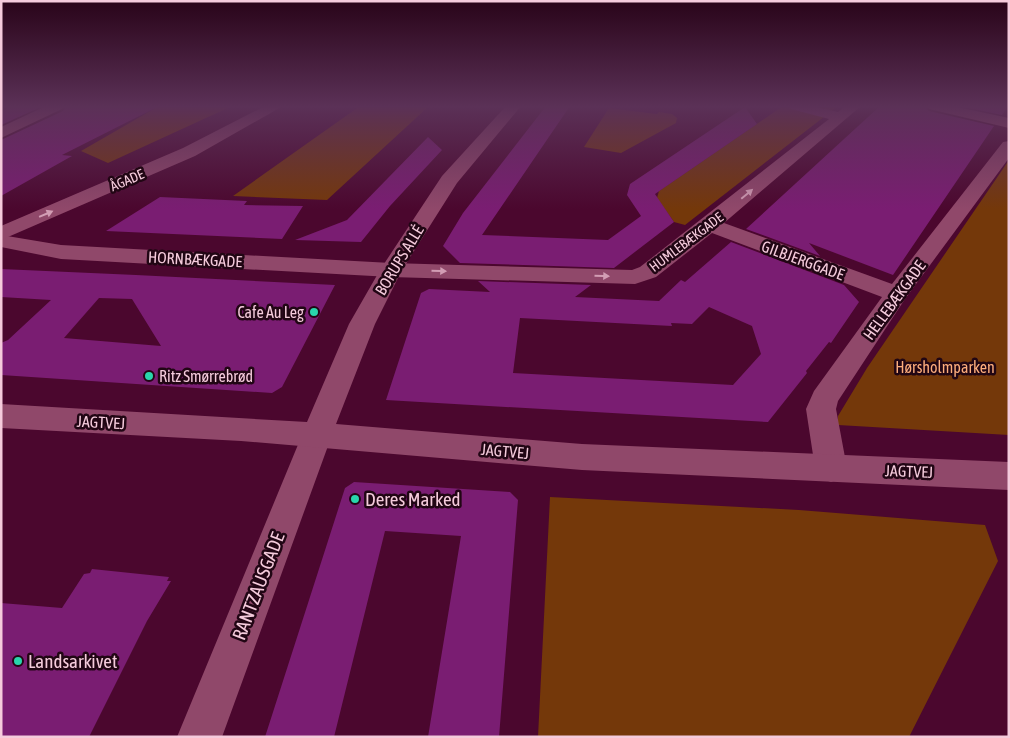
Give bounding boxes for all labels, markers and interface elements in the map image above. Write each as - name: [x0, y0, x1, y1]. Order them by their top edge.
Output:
- street label: ÅGADE: [107, 165, 146, 194]
- one-way arrow: [740, 189, 753, 200]
- street label: HUMLEBÆKGADE: [646, 209, 726, 275]
- one-way arrow: [39, 210, 53, 218]
- street label: BORUPS ALLÉ: [371, 222, 427, 298]
- street label: GILBJERGGADE: [759, 237, 847, 283]
- street label: HORNBÆKGADE: [148, 248, 243, 270]
- street label: HELLEBÆKGADE: [859, 257, 929, 343]
- one-way arrow: [431, 267, 447, 275]
- one-way arrow: [594, 272, 610, 280]
- place label: Cafe Au Leg: [237, 303, 304, 322]
- marker: Cafe Au Leg: [308, 306, 320, 318]
- park label: Hørsholmparken: [895, 358, 995, 377]
- place label: Ritz Smørrebrød: [159, 367, 253, 385]
- marker: Ritz Smørrebrød: [143, 370, 155, 382]
- street label: JAGTVEJ: [76, 412, 126, 432]
- street label: JAGTVEJ: [480, 440, 530, 462]
- street label: JAGTVEJ: [885, 461, 933, 481]
- place label: Deres Marked: [365, 488, 461, 510]
- marker: Deres Marked: [349, 493, 361, 505]
- street label: RANTZAUSGADE: [227, 529, 289, 643]
- place label: Landsarkivet: [28, 650, 117, 672]
- marker: Landsarkivet: [12, 655, 24, 667]

